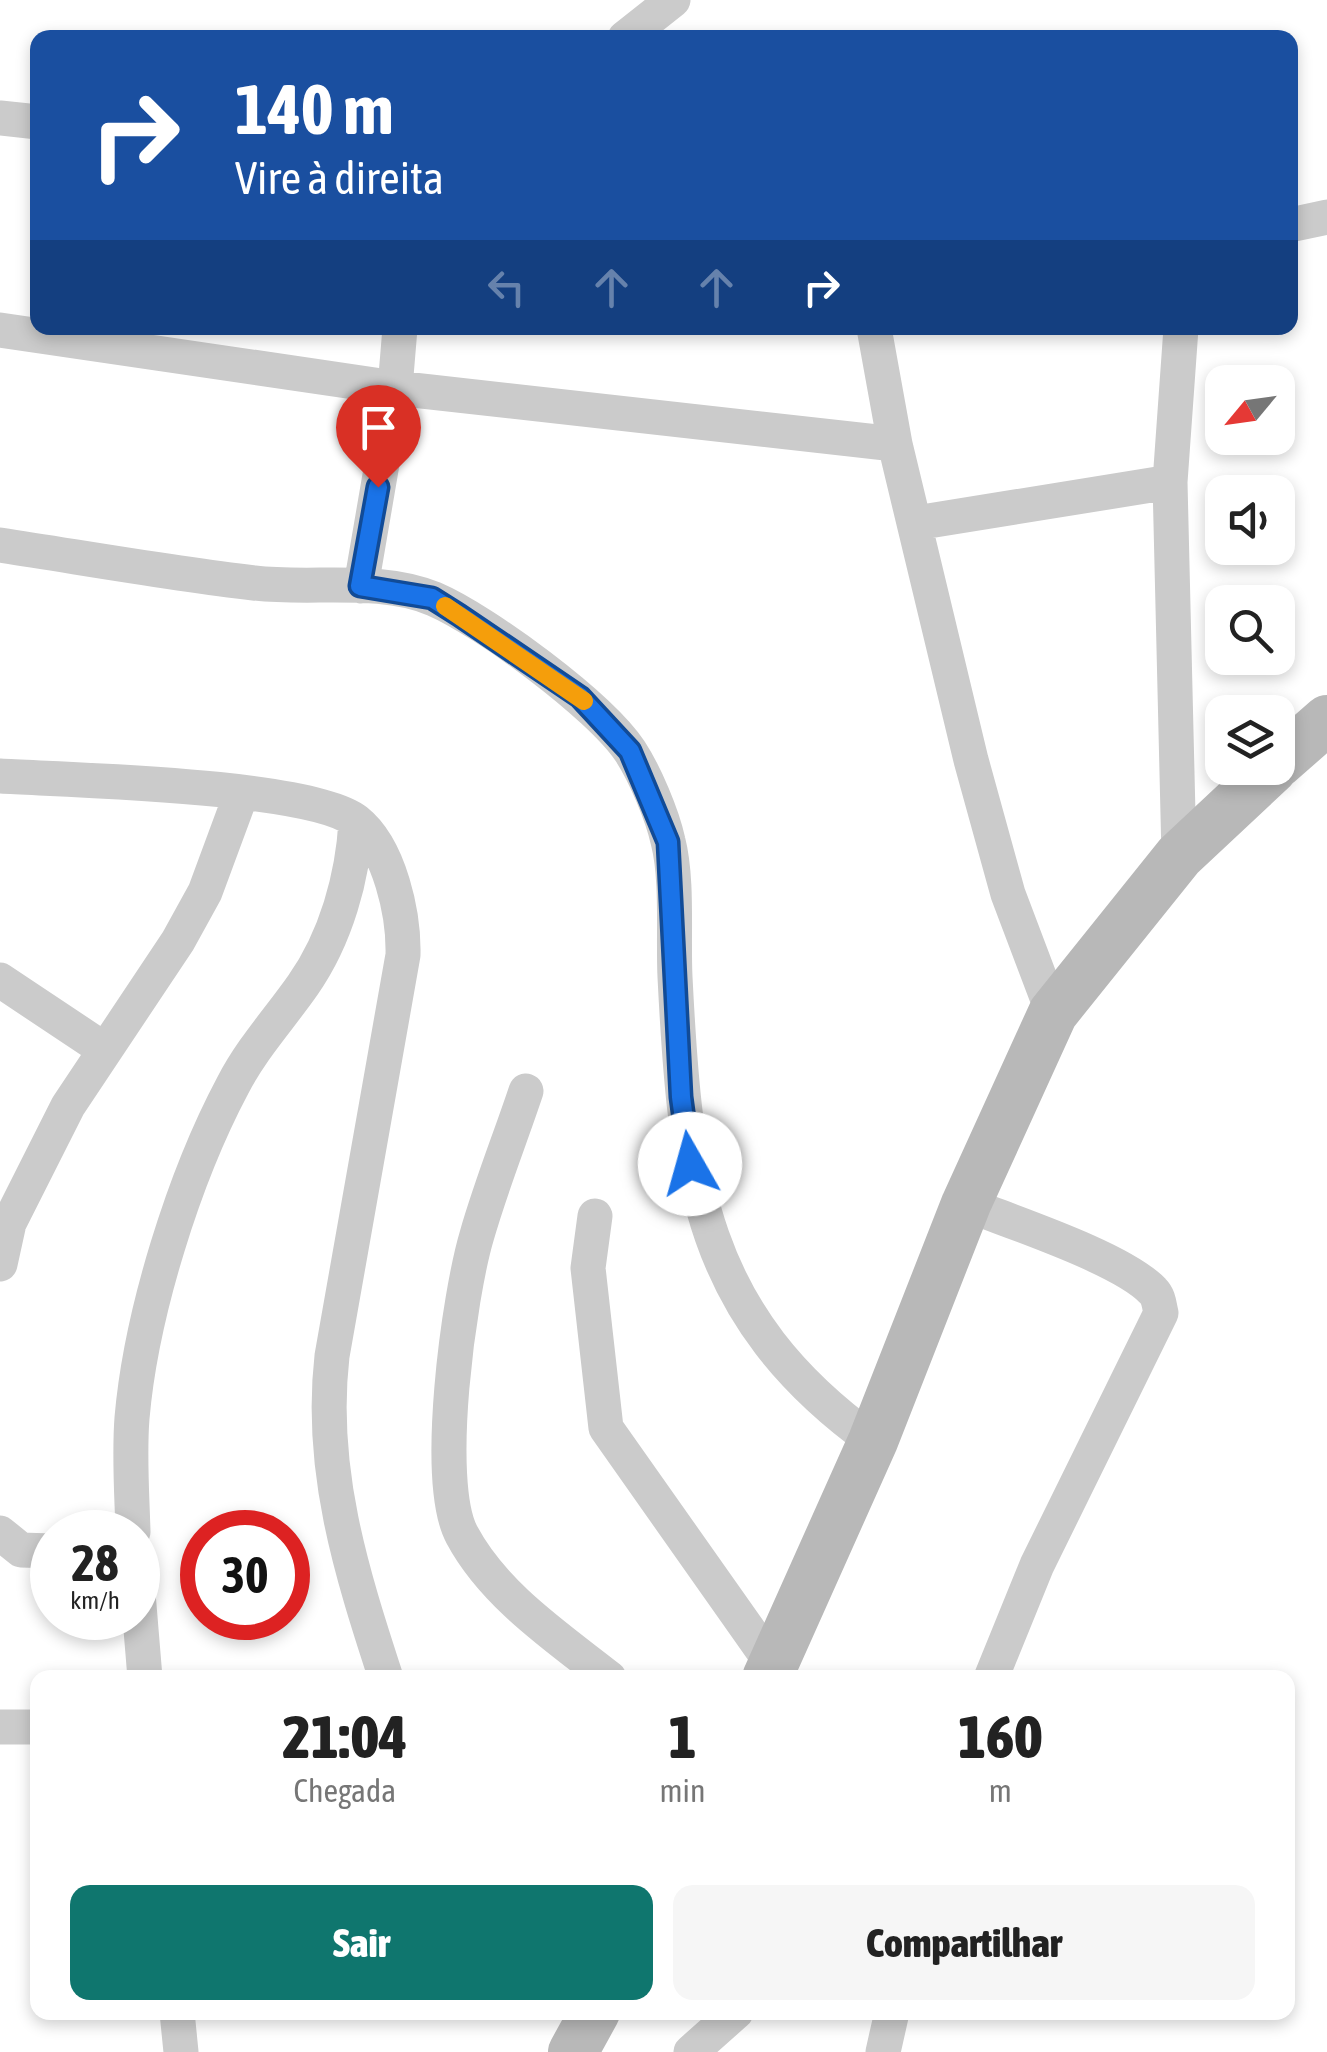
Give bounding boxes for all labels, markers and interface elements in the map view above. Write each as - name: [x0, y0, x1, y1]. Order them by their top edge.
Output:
- text: 140 m: [235, 69, 394, 149]
- icon: right: [70, 70, 200, 200]
- text: Vire à direita: [235, 152, 444, 204]
- icon: left: [479, 260, 534, 315]
- icon: ahead: [584, 260, 639, 315]
- icon: ahead: [689, 260, 744, 315]
- icon: right: [794, 260, 849, 315]
- north arrow: [1205, 365, 1295, 455]
- map controls: [1205, 365, 1295, 785]
- pin: [336, 385, 421, 488]
- icon: arrive: [351, 400, 406, 455]
- button: sound: [1205, 475, 1295, 565]
- button: search: [1205, 585, 1295, 675]
- button: layers: [1205, 695, 1295, 785]
- position arrow: [638, 1112, 742, 1216]
- speed limit sign: 30: [180, 1510, 310, 1640]
- text: 28: [71, 1534, 118, 1592]
- text: km/h: [70, 1586, 120, 1614]
- text: 21:04: [282, 1702, 407, 1771]
- text: 1: [668, 1702, 697, 1771]
- text: 160: [958, 1702, 1043, 1771]
- text: Chegada: [294, 1772, 396, 1809]
- text: min: [660, 1772, 705, 1809]
- text: m: [989, 1772, 1012, 1809]
- button: Sair: [70, 1885, 653, 2000]
- button: Compartilhar: [673, 1885, 1255, 2000]

